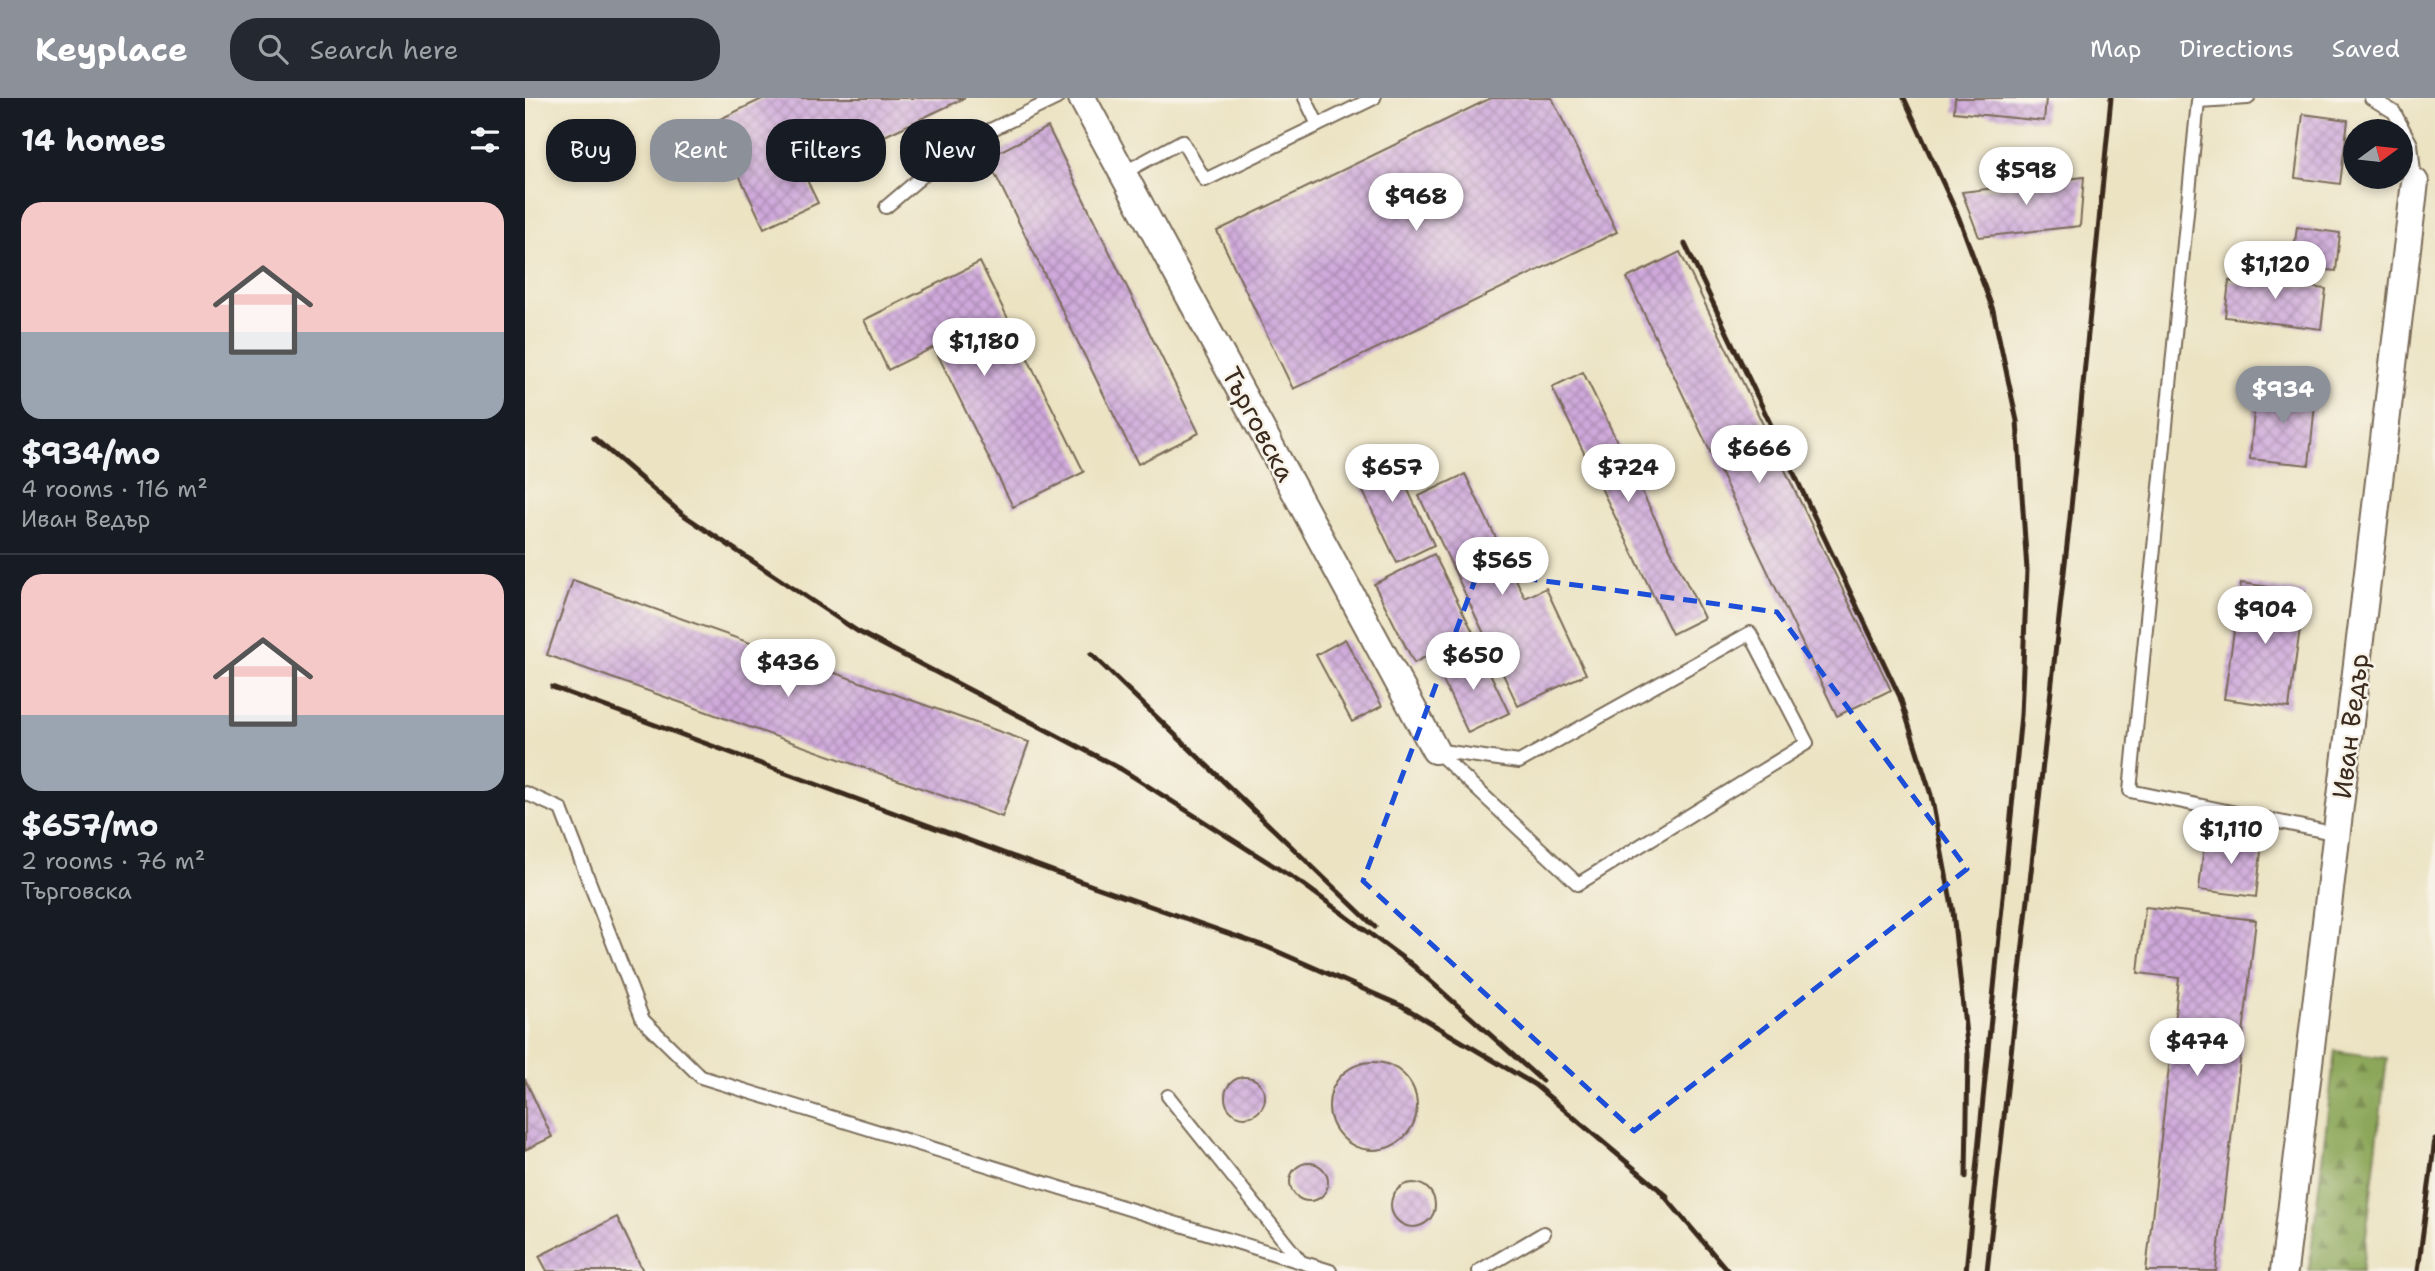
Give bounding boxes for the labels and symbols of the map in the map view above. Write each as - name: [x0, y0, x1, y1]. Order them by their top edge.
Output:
- north arrow: [2343, 119, 2413, 189]
- pin: $598: [1985, 148, 2067, 207]
- pin: $968: [1375, 174, 1457, 233]
- pin: $1,120: [2218, 242, 2332, 301]
- pin: $1,180: [927, 318, 1041, 378]
- street label: Търговска: [1214, 361, 1304, 487]
- pin: $934: [2242, 366, 2324, 426]
- pin: $666: [1718, 426, 1800, 485]
- pin: $657: [1351, 444, 1433, 504]
- pin: $724: [1587, 444, 1669, 504]
- pin: $565: [1461, 538, 1543, 597]
- pin: $904: [2224, 587, 2306, 646]
- pin: $650: [1432, 632, 1514, 692]
- pin: $436: [747, 640, 829, 699]
- street label: Иван Ведър: [2324, 651, 2376, 801]
- pin: $1,110: [2174, 806, 2288, 866]
- pin: $474: [2156, 1018, 2238, 1078]

